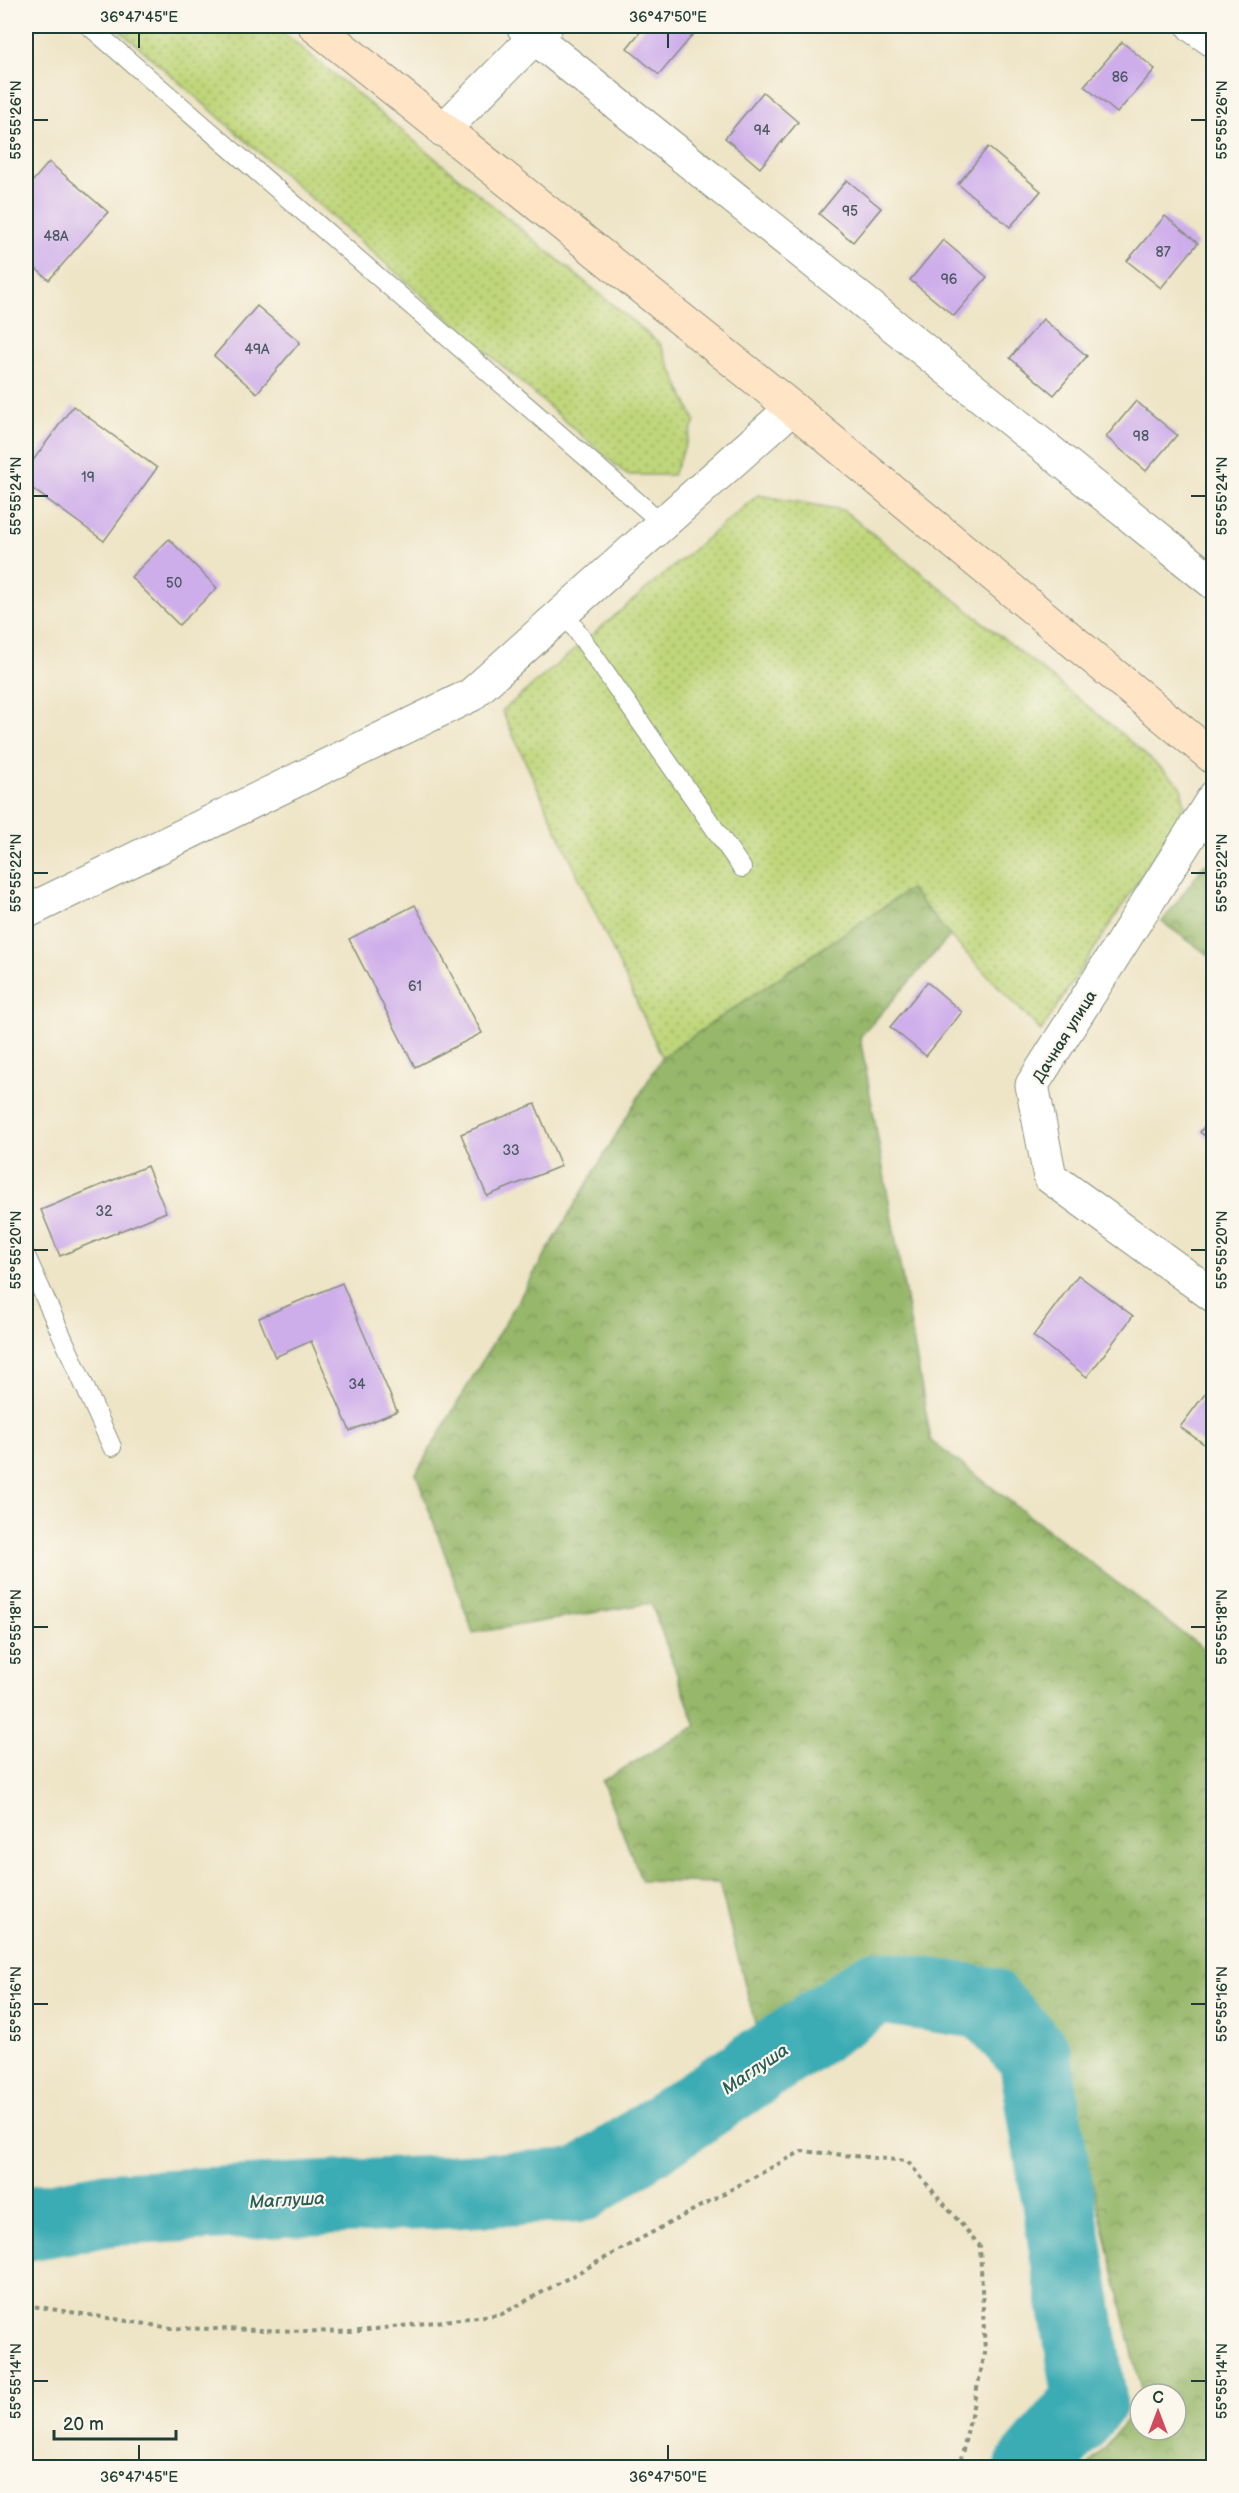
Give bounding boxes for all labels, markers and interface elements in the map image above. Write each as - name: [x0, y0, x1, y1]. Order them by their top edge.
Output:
- text: 36°47'45"E: [100, 8, 178, 27]
- text: 36°47'50"E: [629, 8, 707, 27]
- house number: 86: [1112, 69, 1129, 86]
- text: 55°55'26"N: [7, 80, 26, 160]
- text: 55°55'26"N: [1213, 80, 1232, 160]
- house number: 94: [754, 122, 771, 139]
- house number: 95: [842, 203, 858, 220]
- house number: 48А: [43, 228, 69, 245]
- house number: 87: [1155, 244, 1171, 261]
- house number: 96: [941, 271, 958, 288]
- house number: 49А: [244, 341, 270, 358]
- house number: 98: [1133, 428, 1149, 445]
- text: 55°55'24"N: [7, 456, 26, 536]
- text: 55°55'24"N: [1213, 456, 1232, 536]
- house number: 19: [81, 469, 95, 486]
- house number: 50: [166, 575, 182, 592]
- text: 55°55'22"N: [7, 833, 26, 913]
- text: 55°55'22"N: [1213, 833, 1232, 913]
- house number: 61: [408, 978, 422, 995]
- street label: Дачная улица: [1029, 987, 1101, 1086]
- house number: 33: [502, 1142, 520, 1159]
- house number: 32: [96, 1203, 113, 1220]
- text: 55°55'20"N: [7, 1210, 26, 1290]
- text: 55°55'20"N: [1213, 1210, 1232, 1290]
- house number: 34: [348, 1376, 366, 1393]
- text: 55°55'18"N: [7, 1589, 26, 1665]
- text: 55°55'18"N: [1213, 1589, 1232, 1665]
- text: 55°55'16"N: [7, 1966, 26, 2042]
- text: 55°55'16"N: [1213, 1966, 1232, 2042]
- water label: Маглуша: [718, 2040, 793, 2099]
- water label: Маглуша: [249, 2188, 325, 2213]
- text: 55°55'14"N: [7, 2343, 26, 2419]
- text: 55°55'14"N: [1213, 2343, 1232, 2419]
- north arrow: [1128, 2382, 1188, 2442]
- text: С: [1152, 2389, 1164, 2408]
- scale bar: [54, 2403, 176, 2441]
- text: 20 m: [63, 2414, 104, 2435]
- text: 36°47'45"E: [100, 2468, 178, 2487]
- text: 36°47'50"E: [629, 2468, 707, 2487]

